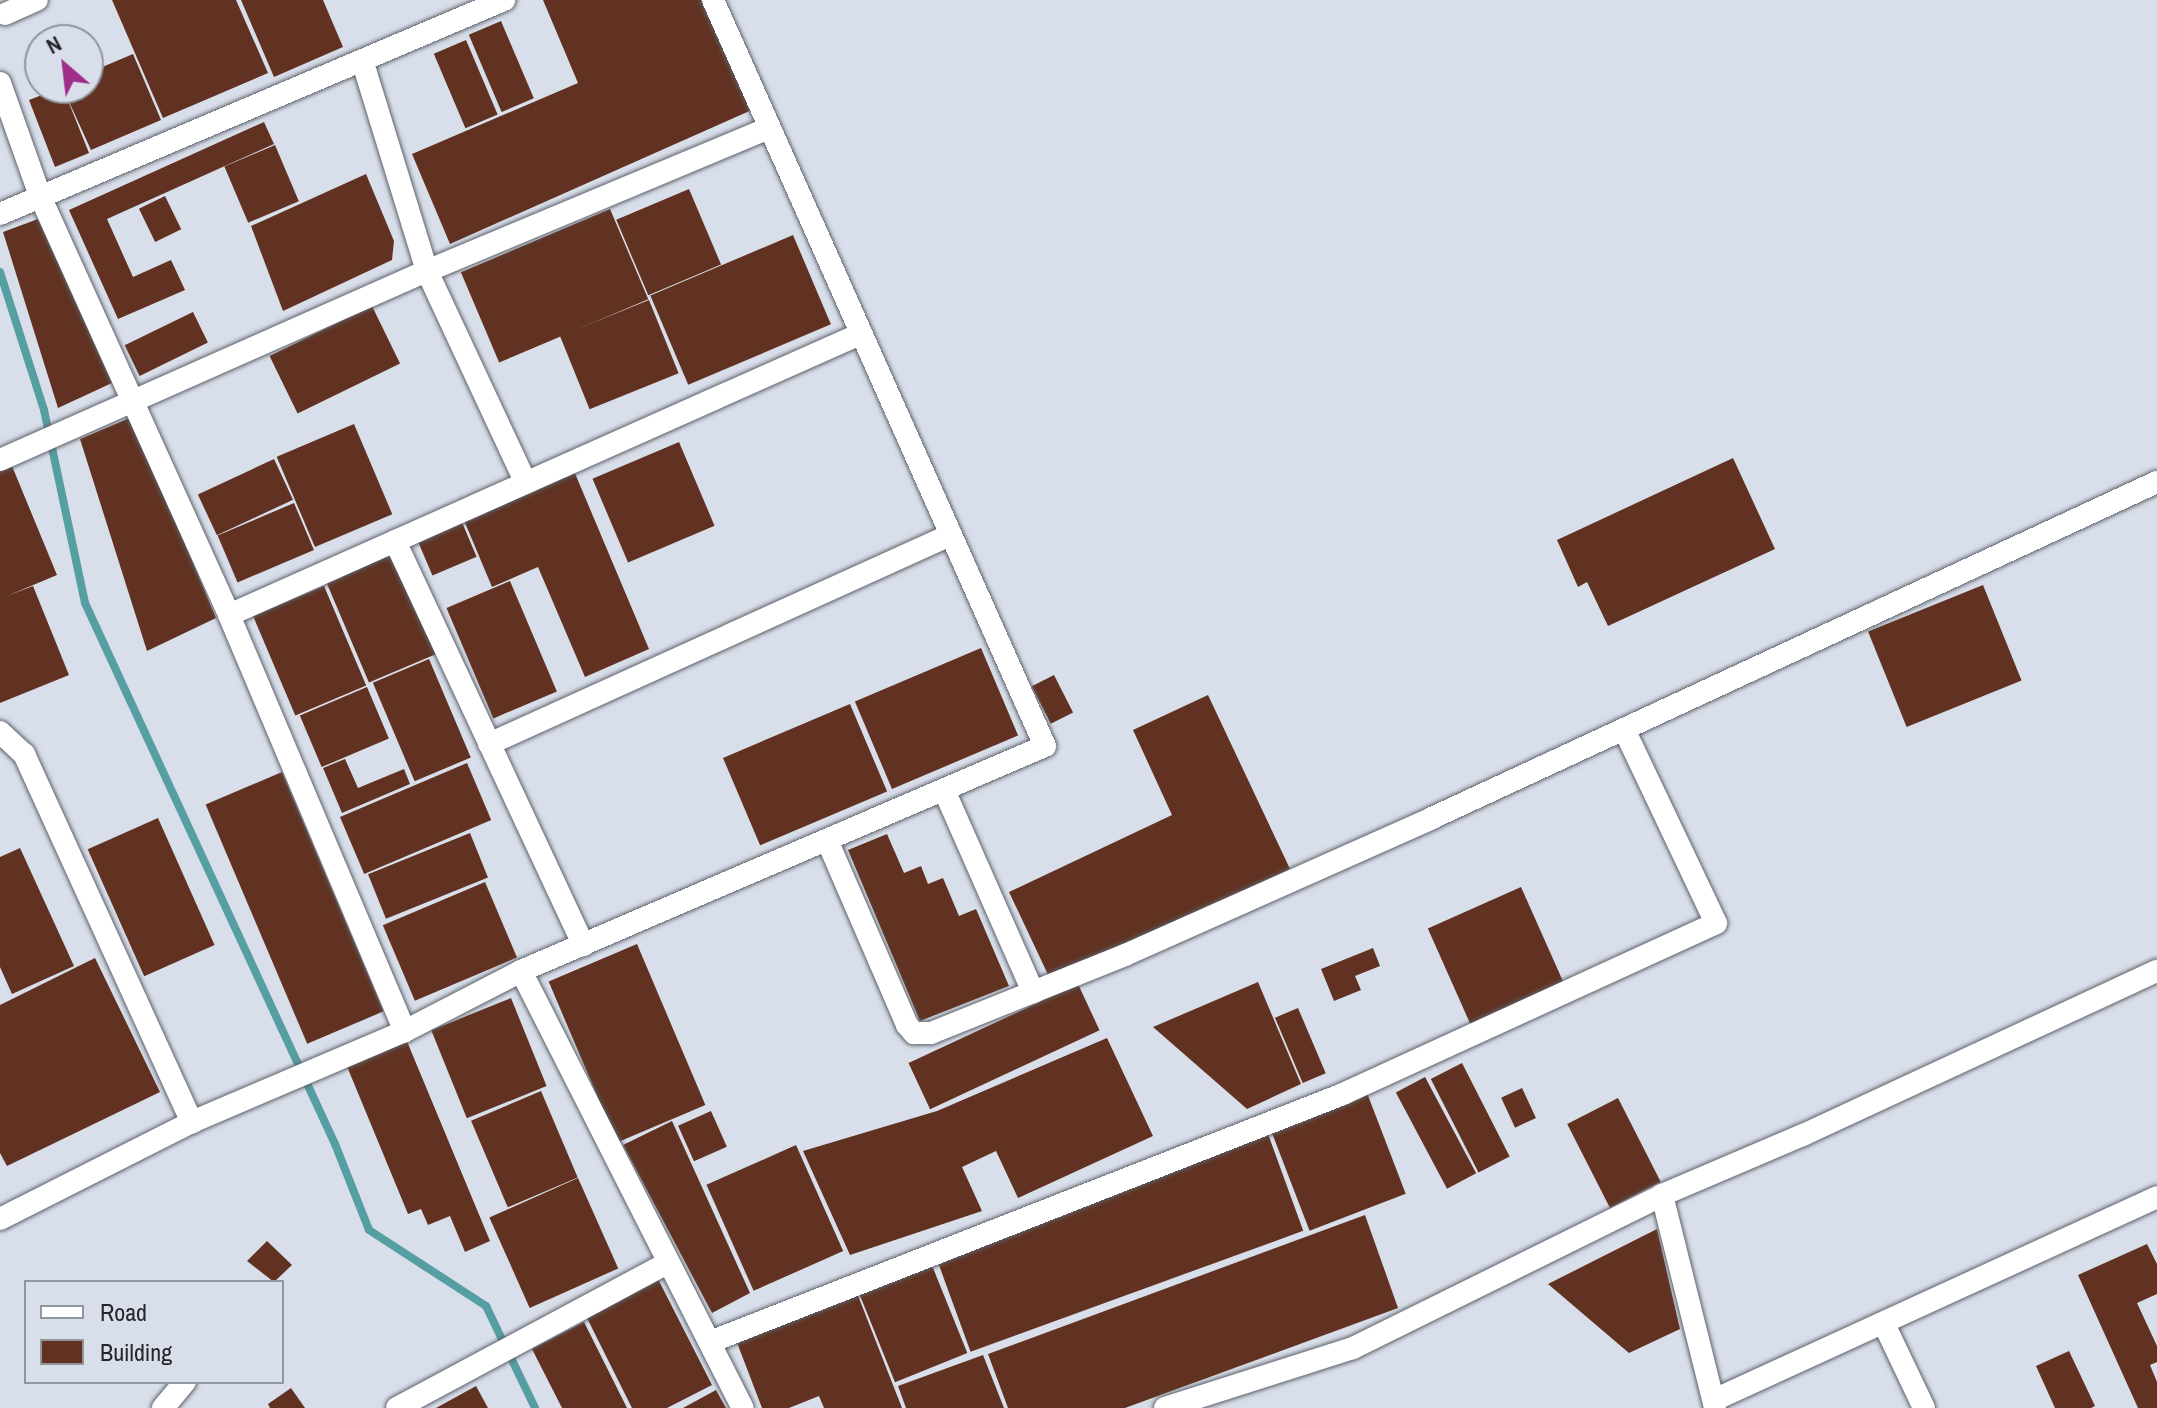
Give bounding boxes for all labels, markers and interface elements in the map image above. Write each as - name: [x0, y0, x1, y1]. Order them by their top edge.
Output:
- north arrow: [24, 24, 104, 104]
- text: N: [41, 28, 66, 61]
- legend: [24, 1280, 284, 1384]
- text: Road: [100, 1296, 147, 1328]
- text: Building: [100, 1336, 172, 1368]

